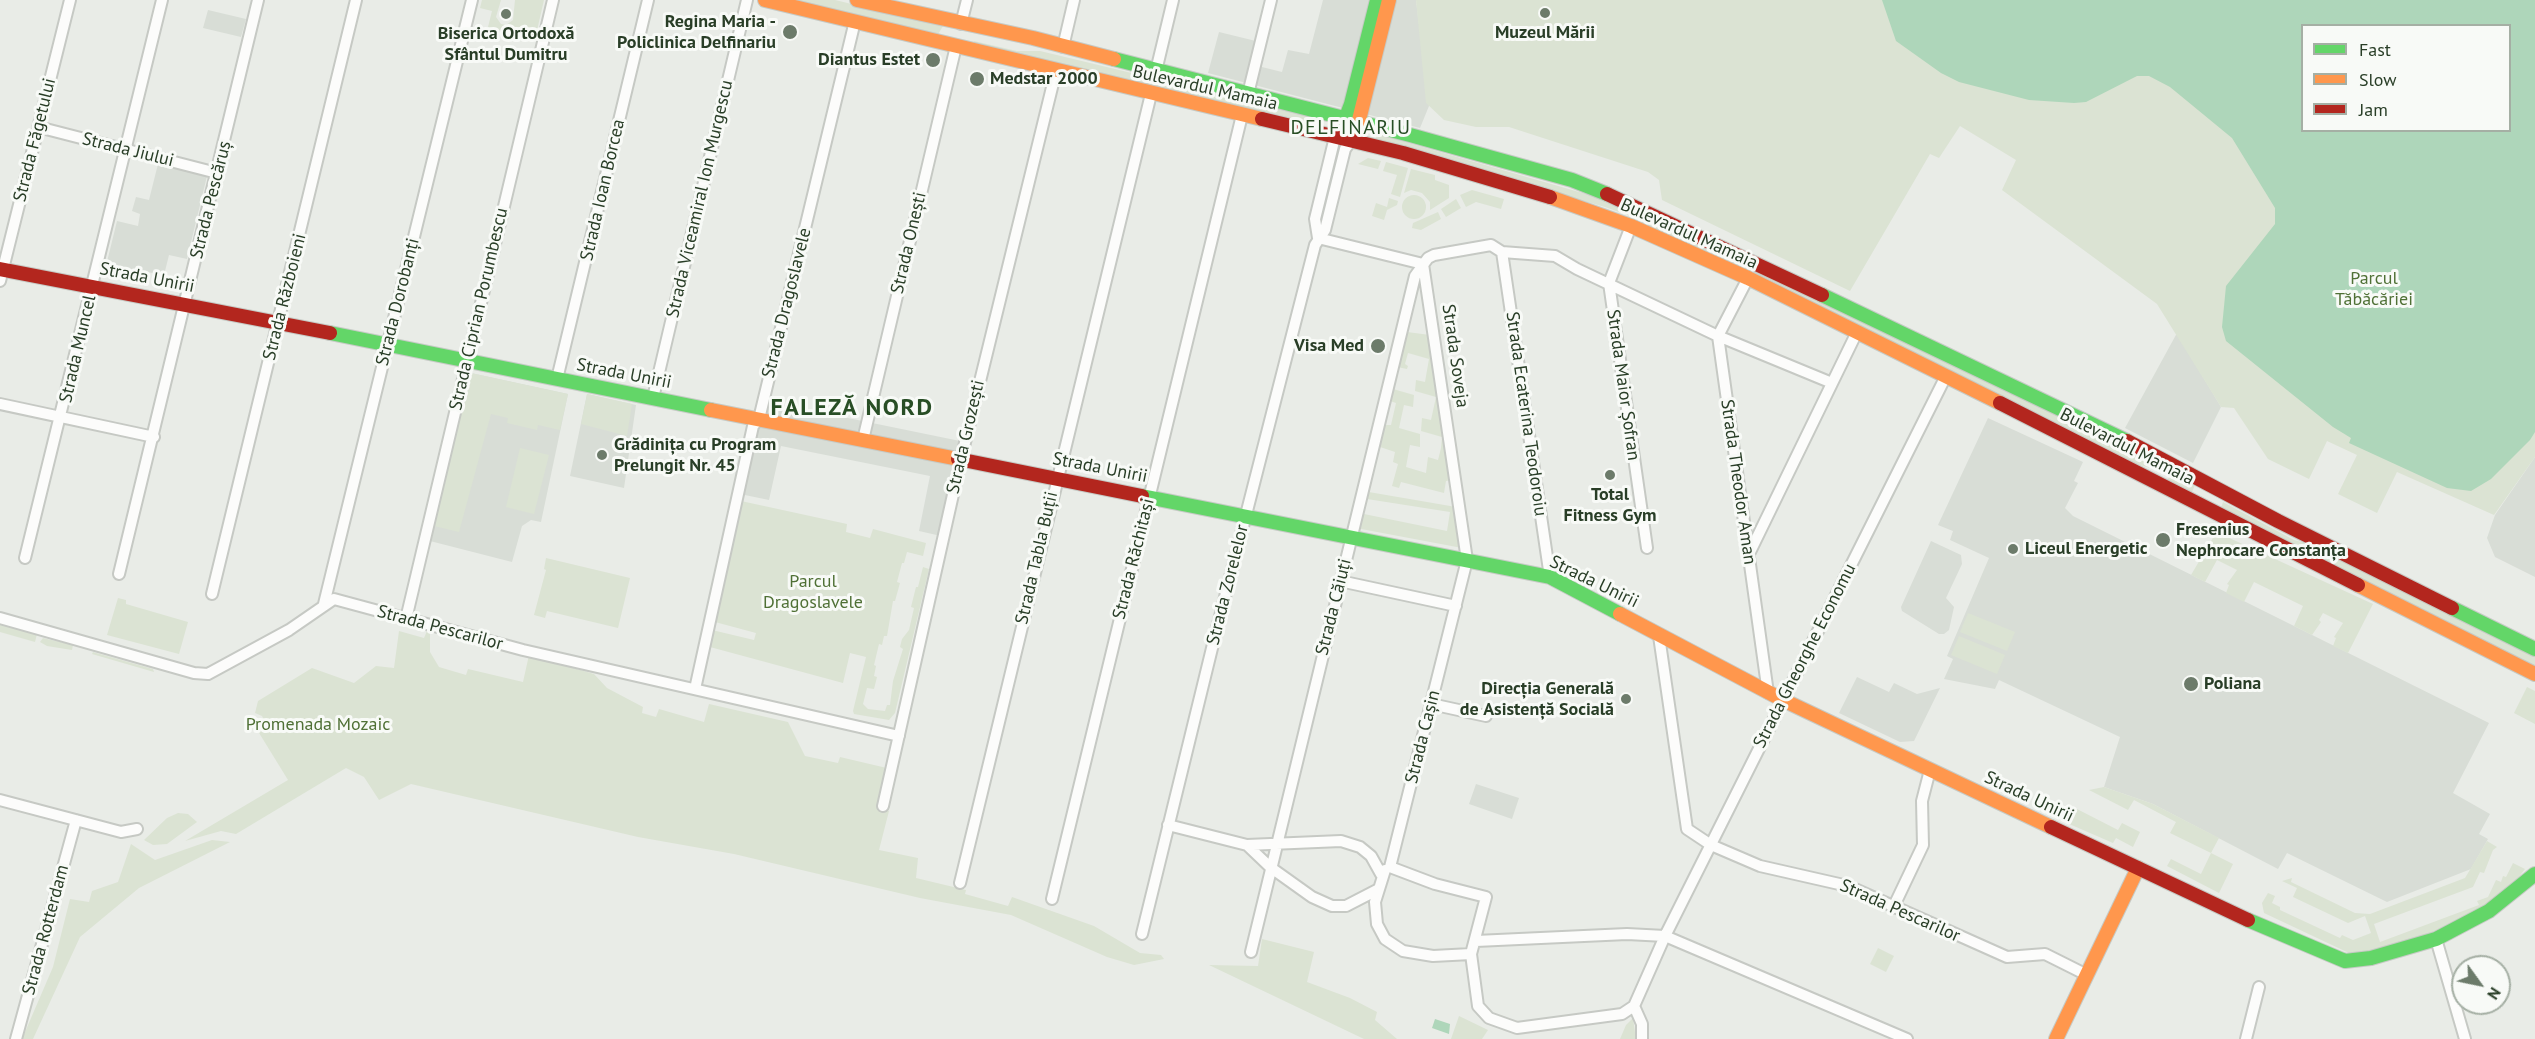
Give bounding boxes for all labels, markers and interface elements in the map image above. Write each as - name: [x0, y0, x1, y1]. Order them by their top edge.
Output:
- marker: Muzeul Mării: [1538, 6, 1552, 20]
- marker: Biserica Ortodoxă Sfântul Dumitru: [499, 7, 513, 21]
- place label: Regina Maria - Policlinica Delfinariu: [617, 11, 776, 54]
- place label: Muzeul Mării: [1495, 22, 1595, 44]
- place label: Biserica Ortodoxă Sfântul Dumitru: [438, 23, 574, 66]
- marker: Regina Maria - Policlinica Delfinariu: [781, 23, 799, 41]
- legend: [2301, 24, 2511, 132]
- text: Fast: [2359, 38, 2391, 61]
- place label: Diantus Estet: [818, 49, 920, 71]
- marker: Diantus Estet: [924, 51, 942, 69]
- street label: Bulevardul Mamaia: [1131, 61, 1279, 115]
- place label: Medstar 2000: [990, 68, 1098, 90]
- text: Slow: [2359, 68, 2397, 91]
- marker: Medstar 2000: [968, 70, 986, 88]
- street label: Strada Făgetului: [9, 76, 61, 204]
- street label: Strada Viceamiral Ion Murgescu: [662, 78, 738, 320]
- text: Jam: [2359, 98, 2388, 121]
- district label: DELFINARIU: [1290, 116, 1412, 140]
- street label: Strada Ioan Borcea: [576, 117, 630, 263]
- street label: Strada Jiului: [80, 128, 176, 172]
- street label: Strada Pescăruș: [186, 139, 236, 261]
- street label: Strada Onești: [887, 190, 931, 296]
- street label: Bulevardul Mamaia: [1617, 194, 1761, 274]
- street label: Strada Ciprian Porumbescu: [445, 206, 513, 412]
- street label: Strada Dragoslavele: [758, 226, 816, 380]
- street label: Strada Războieni: [259, 231, 311, 363]
- street label: Strada Dorobanți: [372, 236, 424, 368]
- street label: Strada Unirii: [98, 258, 196, 298]
- park label: Parcul Tăbăcăriei: [2335, 268, 2413, 310]
- street label: Strada Muncel: [55, 293, 101, 405]
- street label: Strada Soveja: [1437, 303, 1473, 409]
- street label: Strada Maior Șofran: [1602, 308, 1644, 462]
- street label: Strada Ecaterina Teodoroiu: [1501, 310, 1551, 518]
- place label: Visa Med: [1294, 335, 1364, 357]
- marker: Visa Med: [1369, 337, 1387, 355]
- street label: Strada Unirii: [575, 354, 673, 394]
- street label: Strada Grozești: [942, 378, 990, 496]
- district label: FALEZĂ NORD: [771, 394, 933, 422]
- street label: Strada Theodor Aman: [1716, 398, 1760, 566]
- street label: Bulevardul Mamaia: [2056, 404, 2198, 490]
- place label: Grădinița cu Program Prelungit Nr. 45: [614, 434, 776, 476]
- marker: Grădinița cu Program Prelungit Nr. 45: [595, 448, 609, 462]
- street label: Strada Unirii: [1051, 448, 1149, 488]
- marker: Total Fitness Gym: [1603, 468, 1617, 482]
- place label: Total Fitness Gym: [1563, 484, 1657, 526]
- street label: Strada Tabla Buții: [1011, 489, 1063, 627]
- street label: Strada Răchitași: [1109, 496, 1159, 622]
- place label: Fresenius Nephrocare Constanța: [2176, 519, 2346, 562]
- street label: Strada Zorelelor: [1203, 523, 1253, 647]
- marker: Fresenius Nephrocare Constanța: [2154, 531, 2172, 549]
- place label: Liceul Energetic: [2025, 538, 2148, 560]
- marker: Liceul Energetic: [2006, 542, 2020, 556]
- street label: Strada Unirii: [1546, 551, 1642, 613]
- street label: Strada Căiuți: [1312, 556, 1356, 658]
- street label: Strada Gheorghe Economu: [1749, 560, 1861, 752]
- park label: Parcul Dragoslavele: [763, 571, 863, 614]
- street label: Strada Pescarilor: [375, 601, 505, 655]
- place label: Poliana: [2204, 673, 2261, 695]
- marker: Poliana: [2182, 675, 2200, 693]
- place label: Direcția Generală de Asistență Socială: [1460, 678, 1614, 720]
- street label: Strada Cașin: [1401, 688, 1445, 786]
- marker: Direcția Generală de Asistență Socială: [1619, 692, 1633, 706]
- park label: Promenada Mozaic: [246, 714, 390, 736]
- street label: Strada Unirii: [1981, 767, 2077, 827]
- street label: Strada Rotterdam: [18, 862, 74, 998]
- street label: Strada Pescarilor: [1837, 875, 1963, 947]
- north arrow: [2451, 955, 2511, 1015]
- text: N: [2483, 984, 2506, 1004]

